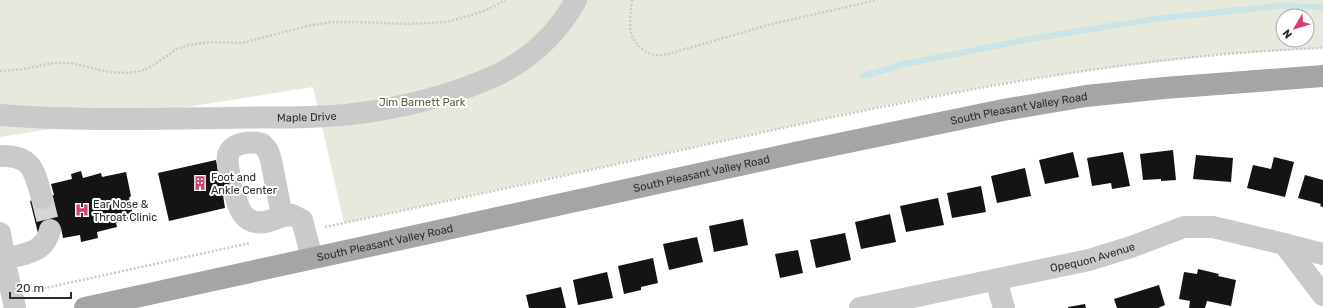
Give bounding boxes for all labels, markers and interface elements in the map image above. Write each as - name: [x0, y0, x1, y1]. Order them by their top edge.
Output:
- north arrow: [1275, 8, 1315, 48]
- text: N: [1280, 27, 1295, 41]
- street label: South Pleasant Valley Road: [949, 90, 1088, 128]
- park label: Jim Barnett Park: [379, 96, 466, 109]
- street label: Maple Drive: [277, 110, 337, 124]
- street label: South Pleasant Valley Road: [632, 153, 771, 195]
- place label: Foot and Ankle Center: [211, 171, 278, 197]
- building icon: Foot and Ankle Center: [192, 175, 208, 191]
- place label: Ear Nose & Throat Clinic: [93, 198, 157, 224]
- hospital icon: Ear Nose & Throat Clinic: [74, 202, 90, 218]
- street label: South Pleasant Valley Road: [316, 222, 454, 264]
- street label: Opequon Avenue: [1049, 240, 1137, 275]
- scale bar: [10, 274, 71, 300]
- text: 20 m: [16, 281, 44, 295]

